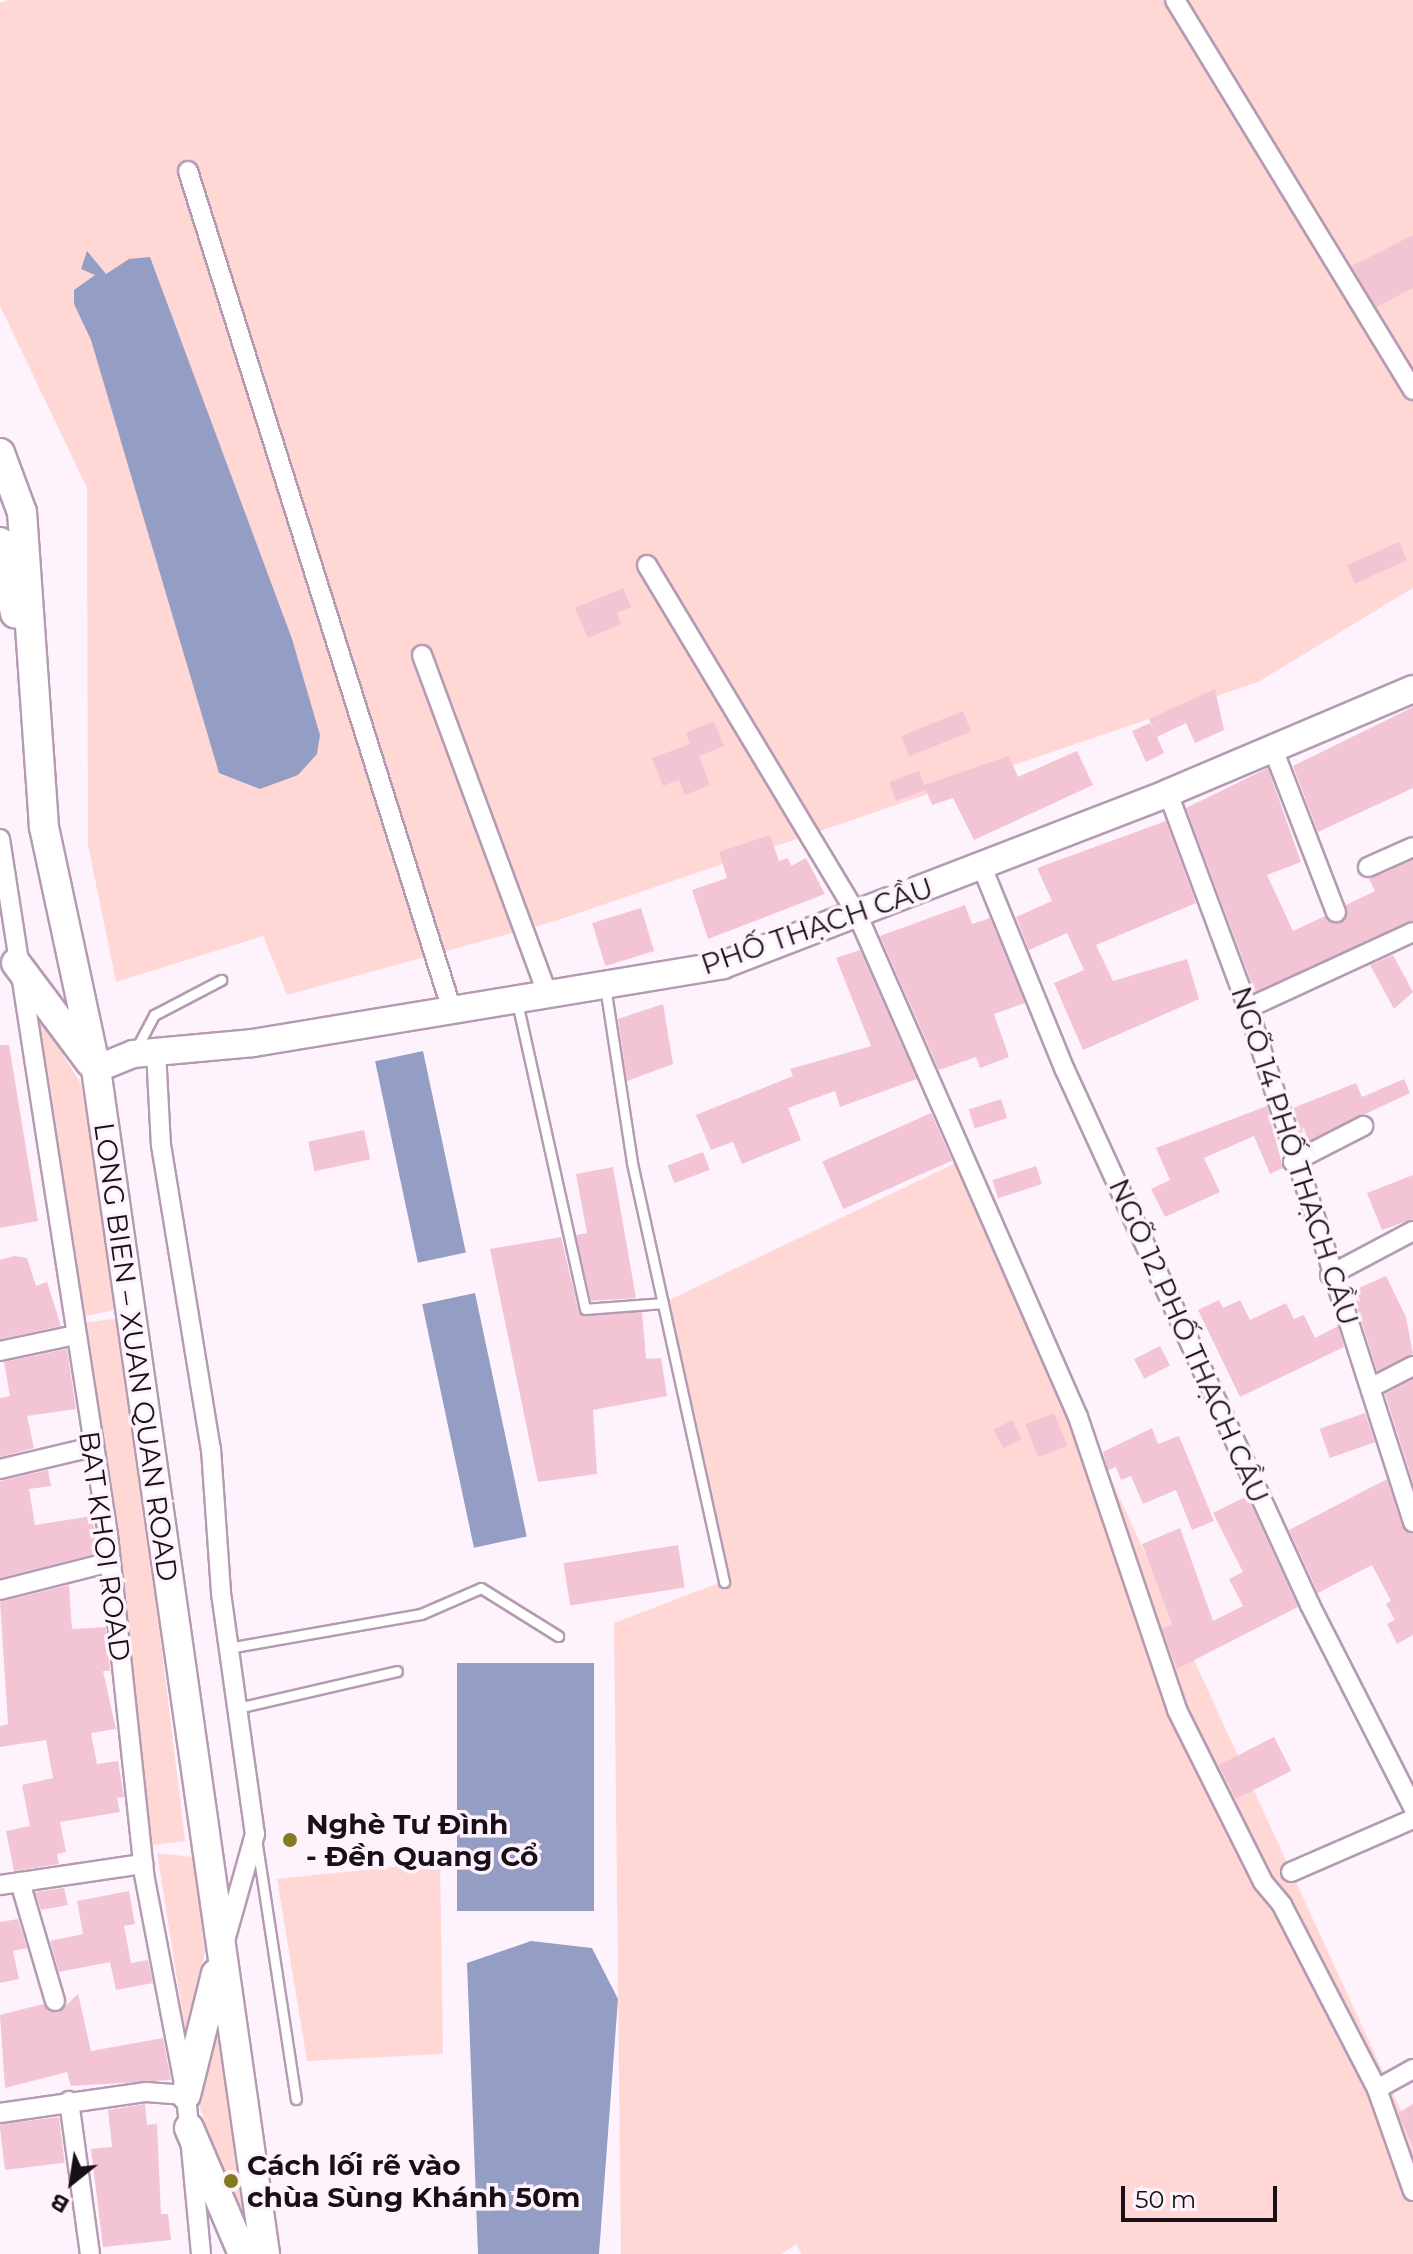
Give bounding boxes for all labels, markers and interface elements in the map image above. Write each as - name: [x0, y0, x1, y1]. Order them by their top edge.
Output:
- street label: PHỐ THẠCH CẦU: [697, 871, 937, 981]
- street label: NGÕ 14 PHỐ THẠCH CẦU: [1224, 982, 1366, 1330]
- street label: LONG BIEN – XUAN QUAN ROAD: [87, 1120, 185, 1584]
- street label: NGÕ 12 PHỐ THẠCH CẦU: [1102, 1173, 1276, 1509]
- street label: BAT KHOI ROAD: [72, 1429, 138, 1663]
- place label: Nghè Tư Đình - Đền Quang Cổ: [306, 1807, 538, 1873]
- marker: Nghè Tư Đình - Đền Quang Cổ: [281, 1831, 299, 1849]
- north arrow: [32, 2142, 112, 2222]
- place label: Cách lối rẽ vào chùa Sùng Khánh 50m: [247, 2148, 580, 2214]
- scale bar: [1125, 2170, 1281, 2220]
- marker: Cách lối rẽ vào chùa Sùng Khánh 50m: [222, 2172, 240, 2190]
- text: 50 m: [1135, 2185, 1196, 2214]
- text: B: [46, 2187, 74, 2219]

